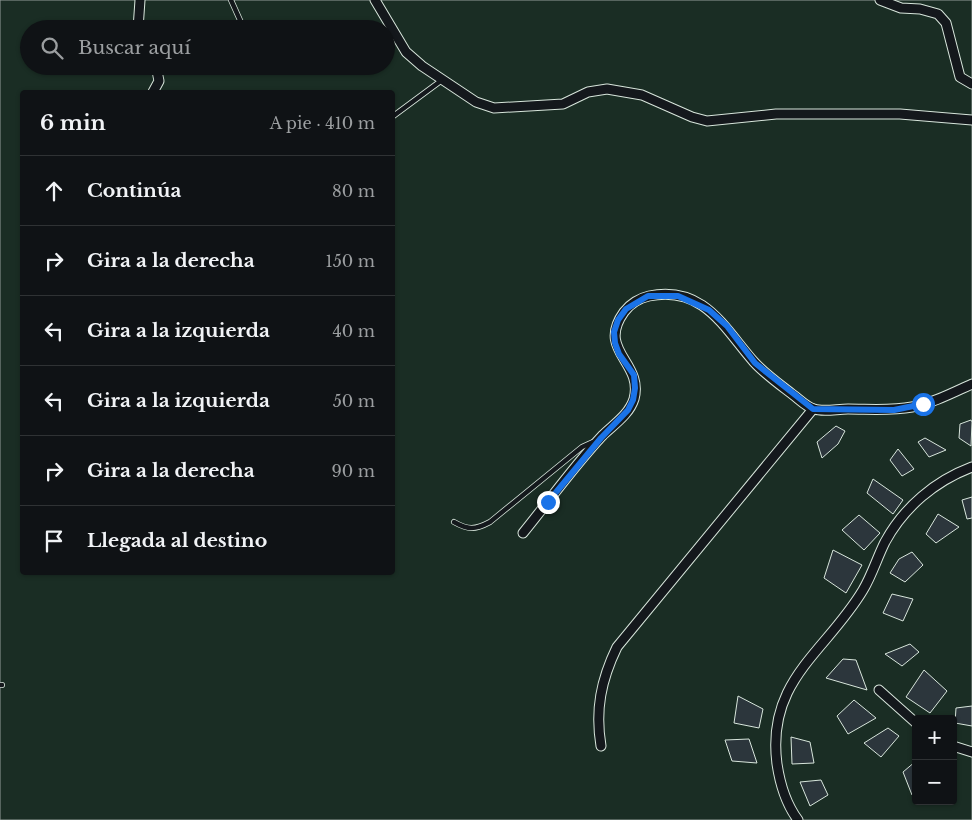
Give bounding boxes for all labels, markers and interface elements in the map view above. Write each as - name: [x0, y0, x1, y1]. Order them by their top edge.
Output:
- search box: [20, 20, 395, 75]
- icon: search: [38, 34, 66, 62]
- text: Buscar aquí: [78, 36, 191, 59]
- text: 6 min: [40, 110, 106, 136]
- text: A pie · 410 m: [270, 113, 375, 133]
- icon: ahead: [40, 177, 68, 205]
- text: Continúa: [87, 179, 181, 202]
- text: 80 m: [332, 181, 375, 201]
- icon: right: [40, 247, 68, 275]
- text: Gira a la derecha: [87, 249, 255, 272]
- text: 150 m: [326, 251, 375, 271]
- icon: left: [40, 317, 68, 345]
- text: Gira a la izquierda: [87, 319, 270, 342]
- text: 40 m: [332, 321, 375, 341]
- icon: left: [40, 387, 68, 415]
- text: Gira a la izquierda: [87, 389, 270, 412]
- text: 50 m: [333, 391, 375, 411]
- route start: [912, 393, 935, 416]
- icon: right: [40, 457, 68, 485]
- text: Gira a la derecha: [87, 459, 255, 482]
- text: 90 m: [332, 461, 375, 481]
- route end: [537, 491, 560, 514]
- icon: arrive: [40, 527, 68, 555]
- text: Llegada al destino: [87, 529, 267, 552]
- map controls: [912, 715, 957, 805]
- button: +: [912, 715, 957, 760]
- button: −: [912, 760, 957, 805]

